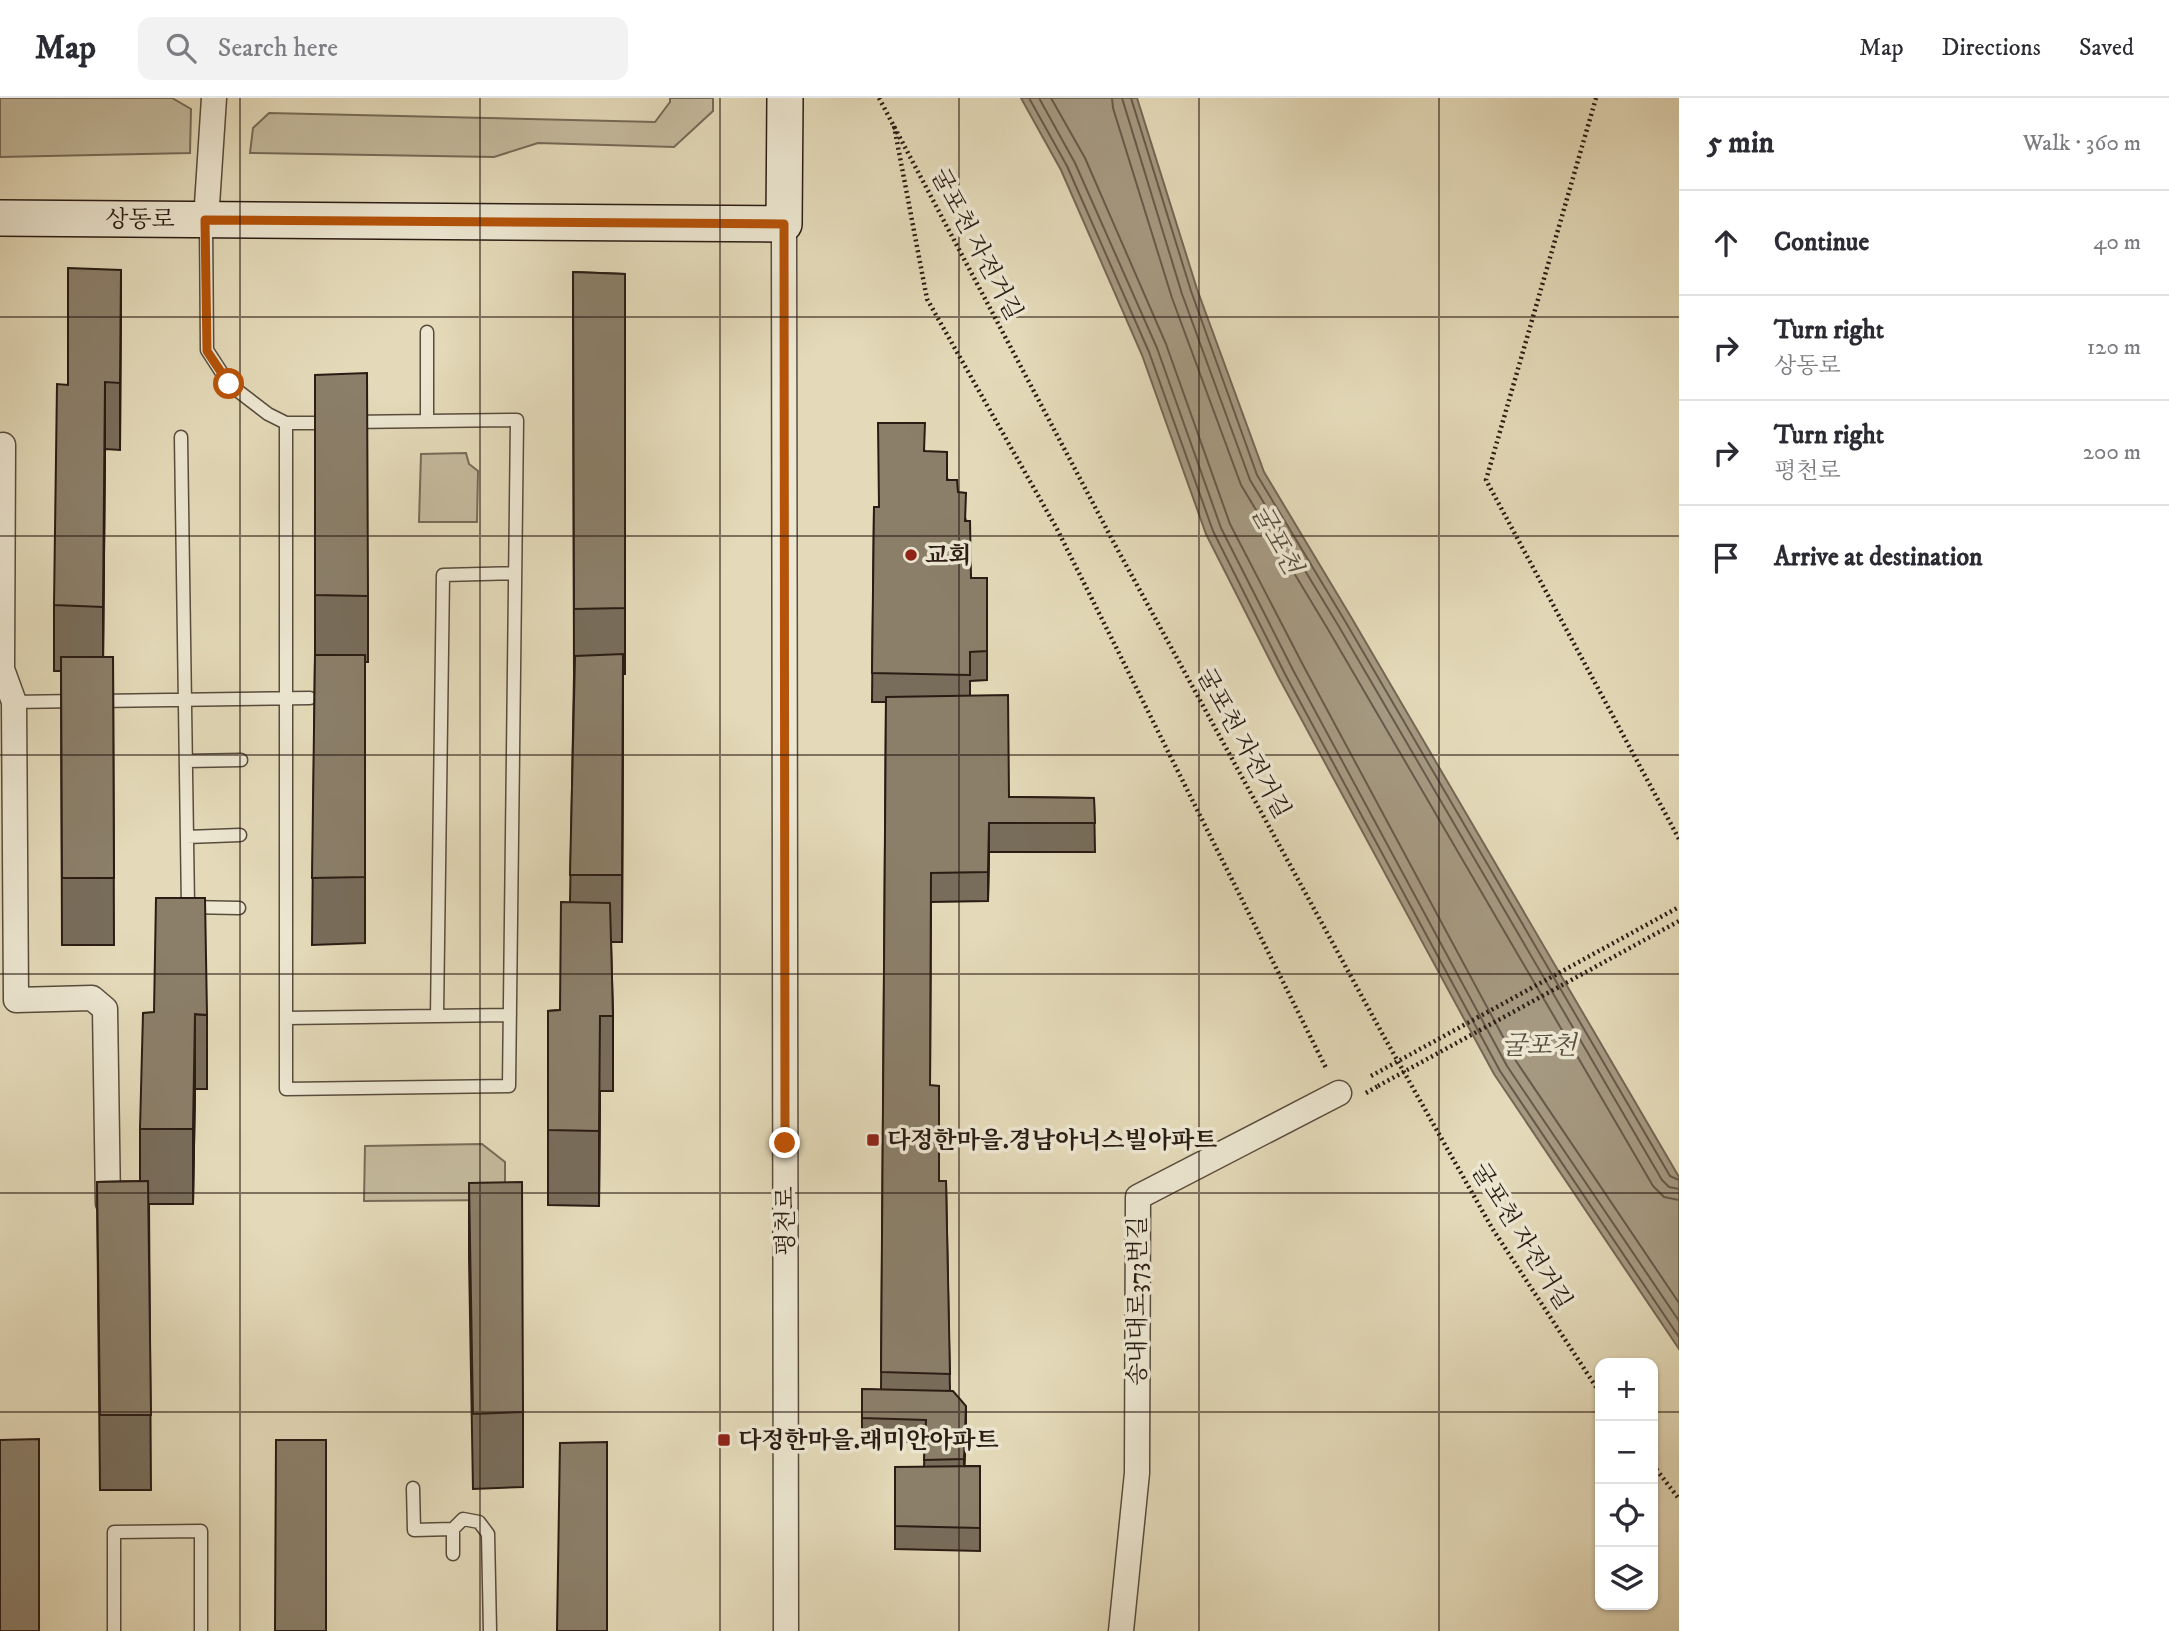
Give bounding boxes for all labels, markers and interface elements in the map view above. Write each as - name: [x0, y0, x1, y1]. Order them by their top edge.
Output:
- search box: [138, 17, 628, 80]
- text: Map: [35, 28, 96, 69]
- icon: search: [162, 29, 200, 67]
- text: Search here: [218, 32, 338, 65]
- text: Map: [1859, 33, 1904, 63]
- text: Directions: [1942, 33, 2041, 63]
- text: Saved: [2079, 33, 2134, 63]
- text: 5 min: [1707, 125, 1774, 162]
- text: Walk · 360 m: [2023, 129, 2141, 158]
- street label: 굴포천 자전거길: [924, 164, 1029, 325]
- street label: 상동로: [105, 205, 175, 235]
- icon: ahead: [1707, 224, 1745, 262]
- text: Continue: [1774, 226, 1869, 259]
- text: 40 m: [2093, 228, 2141, 257]
- text: Turn right: [1774, 314, 1884, 347]
- icon: right: [1707, 329, 1745, 367]
- text: 120 m: [2087, 333, 2141, 362]
- text: 상동로: [1774, 352, 1841, 381]
- route start: [213, 368, 244, 399]
- text: Turn right: [1774, 419, 1884, 452]
- icon: right: [1707, 434, 1745, 472]
- text: 200 m: [2083, 438, 2141, 467]
- text: 평천로: [1774, 457, 1841, 486]
- water label: 굴포천: [1243, 499, 1309, 582]
- icon: arrive: [1707, 539, 1745, 577]
- place label: 교회: [925, 541, 971, 571]
- text: Arrive at destination: [1774, 541, 1983, 574]
- marker: 교회: [903, 547, 919, 563]
- street label: 굴포천 자전거길: [1189, 663, 1297, 824]
- water label: 굴포천: [1501, 1030, 1579, 1063]
- place label: 다정한마을.경남아너스빌아파트: [887, 1126, 1217, 1156]
- route end: [769, 1127, 800, 1158]
- marker: 다정한마을.경남아너스빌아파트: [865, 1132, 881, 1148]
- street label: 굴포천 자전거길: [1464, 1158, 1578, 1315]
- street label: 평천로: [771, 1186, 801, 1256]
- street label: 송내대로373번길: [1123, 1216, 1153, 1386]
- map controls: [1595, 1358, 1658, 1610]
- button: +: [1595, 1358, 1658, 1421]
- button: −: [1595, 1421, 1658, 1484]
- place label: 다정한마을.래미안아파트: [738, 1426, 999, 1456]
- marker: 다정한마을.래미안아파트: [716, 1432, 732, 1448]
- button: locate: [1595, 1484, 1658, 1547]
- button: layers: [1595, 1547, 1658, 1610]

